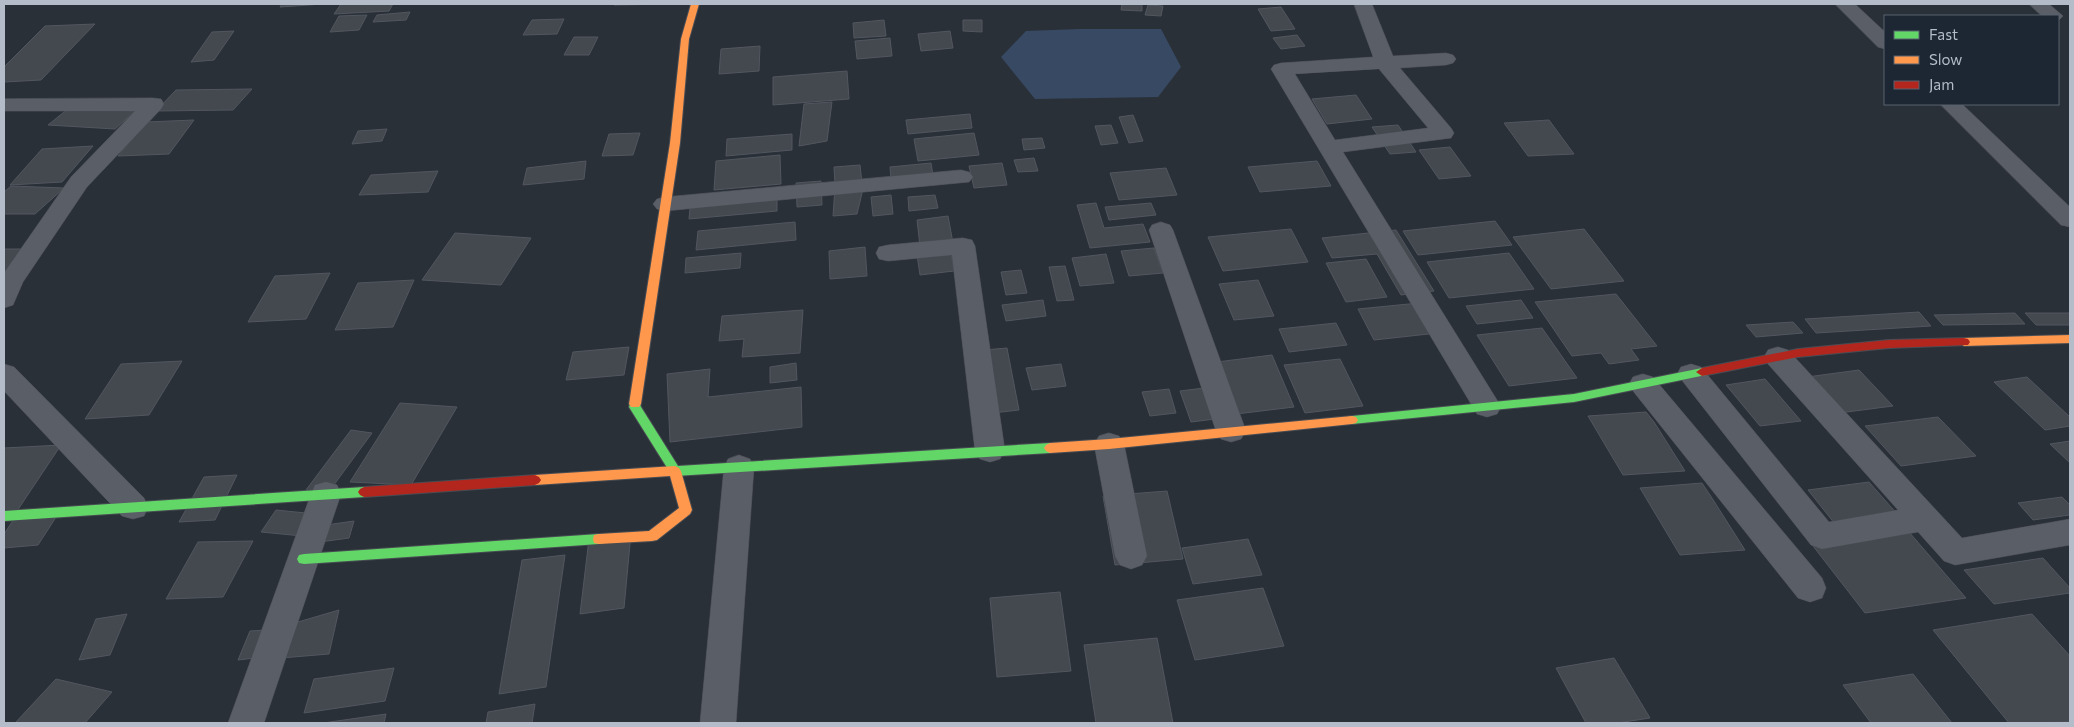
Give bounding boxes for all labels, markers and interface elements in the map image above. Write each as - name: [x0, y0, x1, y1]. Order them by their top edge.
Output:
- legend: [1884, 15, 2059, 105]
- text: Fast: [1929, 25, 1958, 43]
- text: Slow: [1929, 50, 1962, 68]
- text: Jam: [1929, 75, 1954, 93]

